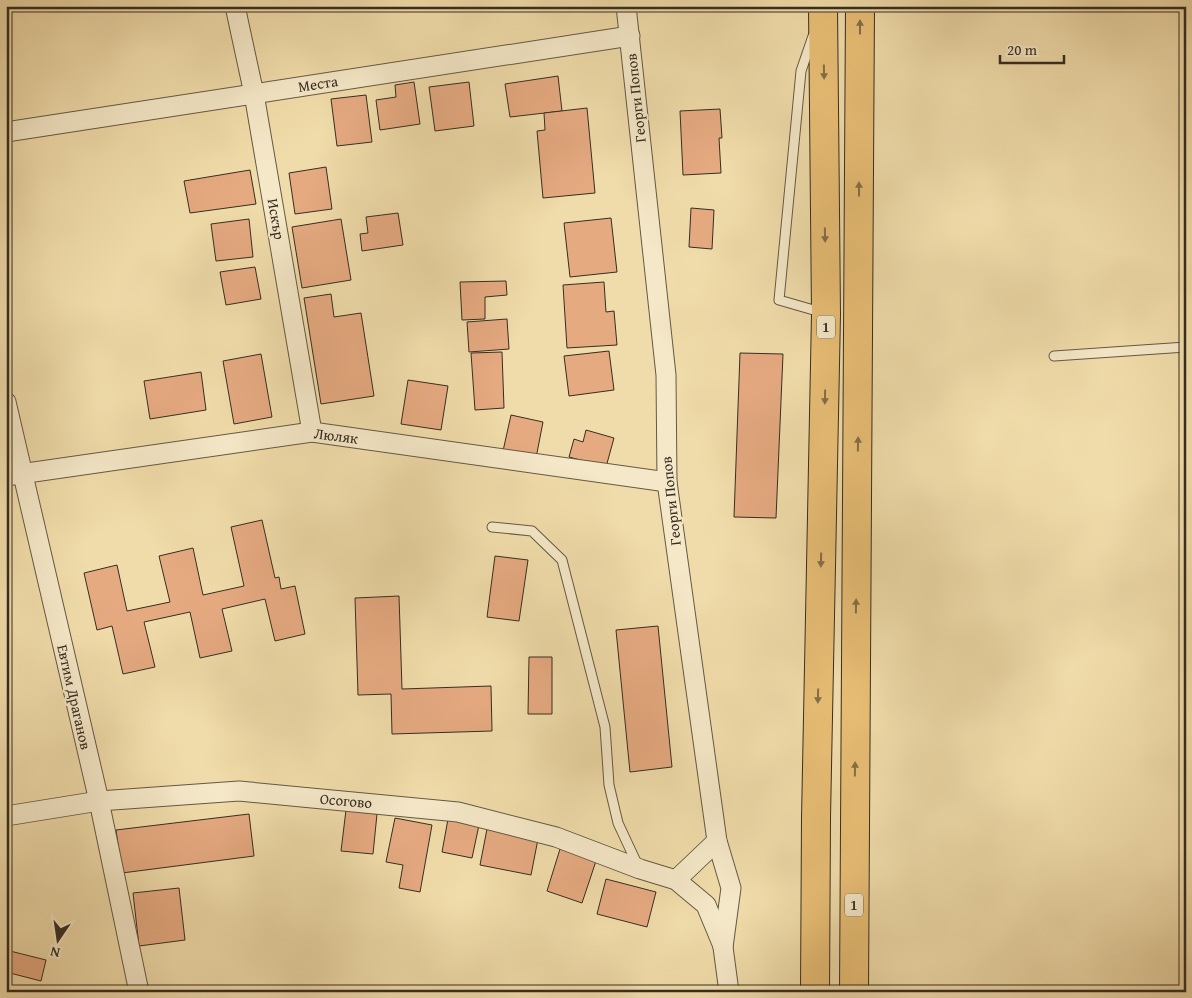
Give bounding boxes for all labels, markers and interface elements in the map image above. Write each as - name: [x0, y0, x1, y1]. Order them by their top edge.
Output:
- one-way arrow: [856, 19, 864, 35]
- scale bar: [1000, 32, 1063, 64]
- text: 20 m: [1007, 39, 1038, 60]
- street label: Георги Попов: [620, 53, 651, 144]
- one-way arrow: [820, 65, 828, 81]
- street label: Места: [297, 70, 340, 97]
- one-way arrow: [855, 181, 863, 197]
- street label: Искър: [263, 197, 290, 241]
- one-way arrow: [822, 227, 830, 243]
- road number: 1: [817, 316, 835, 338]
- one-way arrow: [820, 390, 828, 406]
- street label: Люляк: [313, 422, 359, 449]
- one-way arrow: [854, 436, 862, 452]
- street label: Георги Попов: [655, 456, 686, 547]
- one-way arrow: [817, 552, 825, 568]
- one-way arrow: [852, 598, 860, 614]
- street label: Евтим Драганов: [52, 642, 97, 751]
- one-way arrow: [814, 688, 822, 704]
- one-way arrow: [851, 761, 859, 777]
- street label: Осогово: [319, 788, 373, 813]
- road number: 1: [845, 894, 863, 916]
- north arrow: [32, 916, 82, 966]
- text: N: [48, 942, 62, 963]

